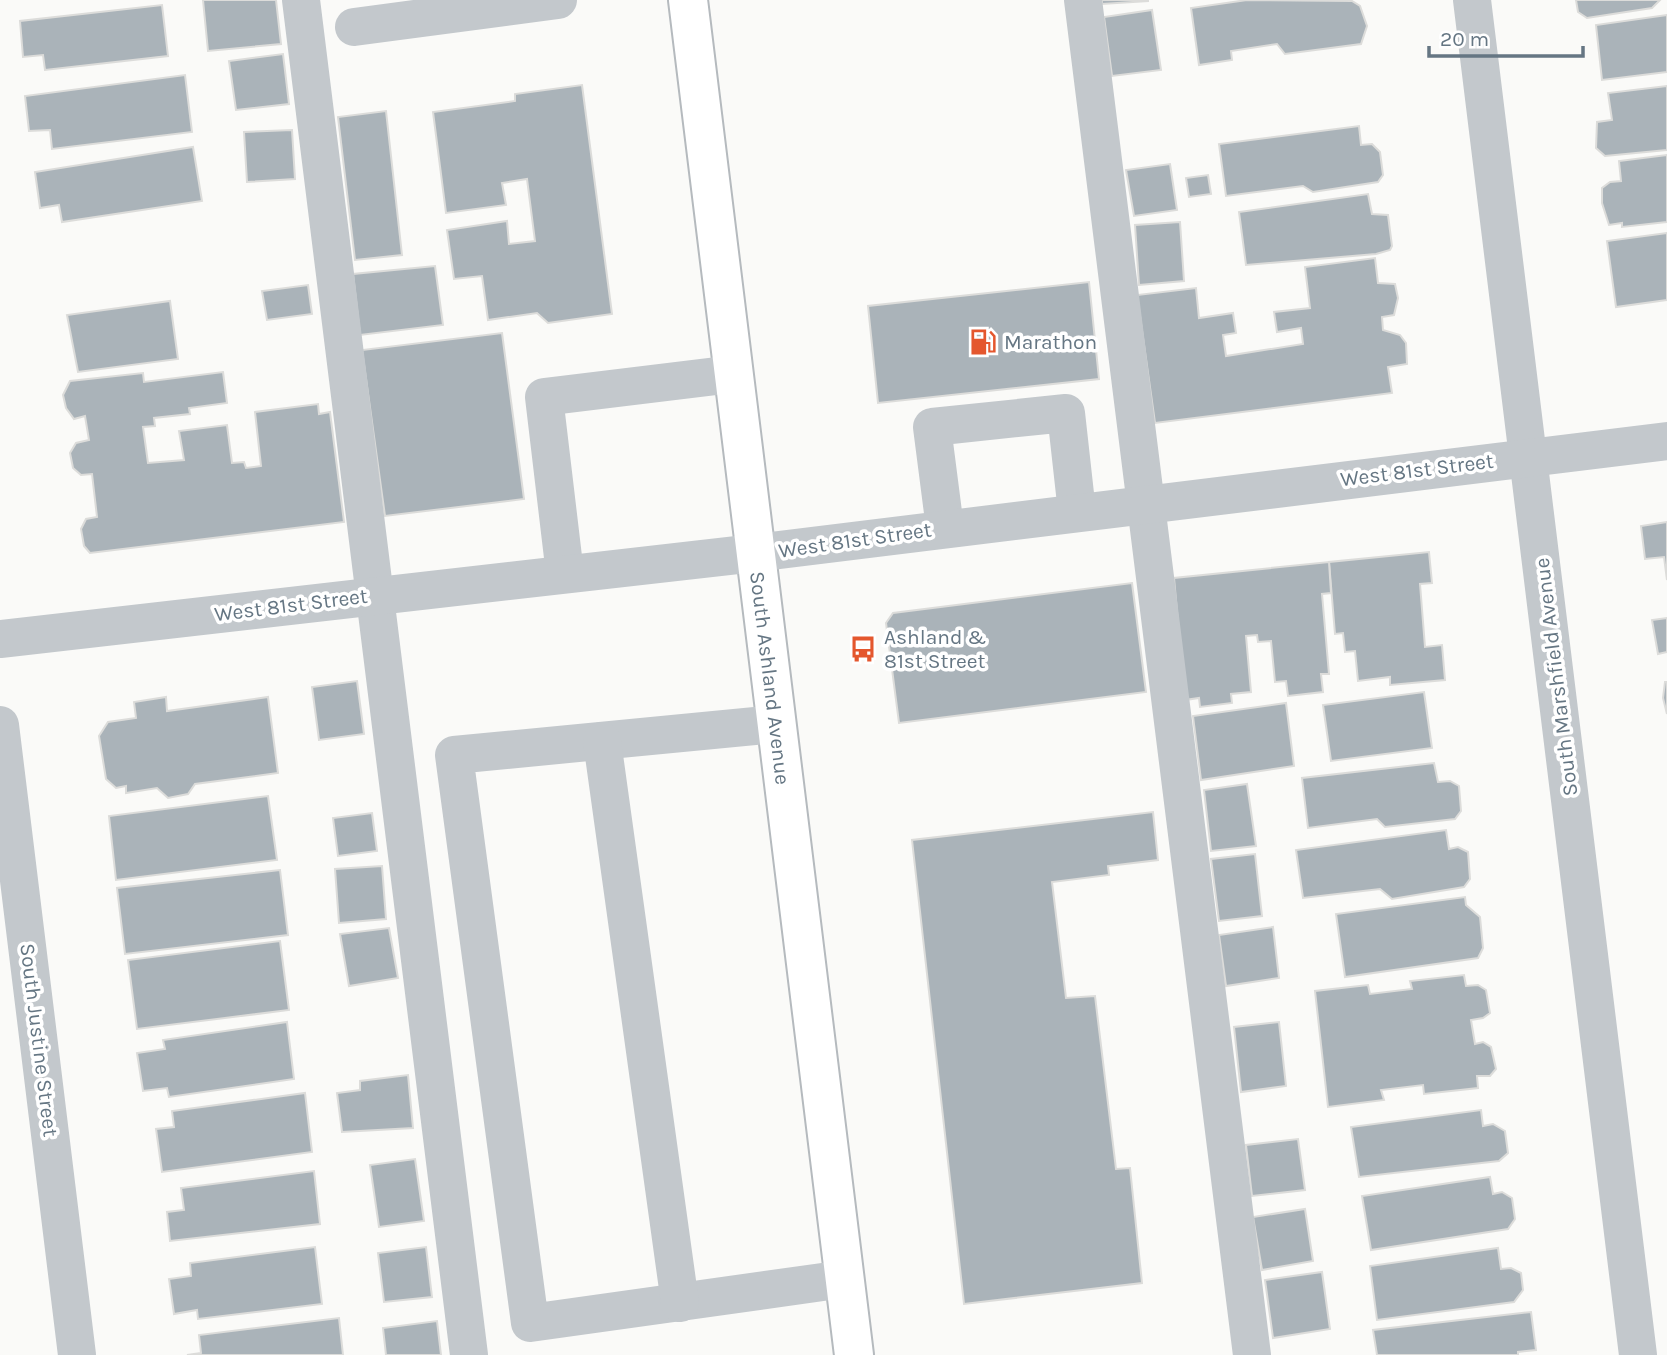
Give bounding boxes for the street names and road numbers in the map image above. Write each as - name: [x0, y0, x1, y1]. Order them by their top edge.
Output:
- street label: West 81st Street: [1339, 449, 1495, 491]
- street label: West 81st Street: [777, 517, 933, 563]
- street label: South Marshfield Avenue: [1529, 557, 1583, 797]
- street label: South Ashland Avenue: [745, 570, 795, 786]
- street label: West 81st Street: [213, 584, 369, 626]
- street label: South Justine Street: [15, 942, 63, 1138]

